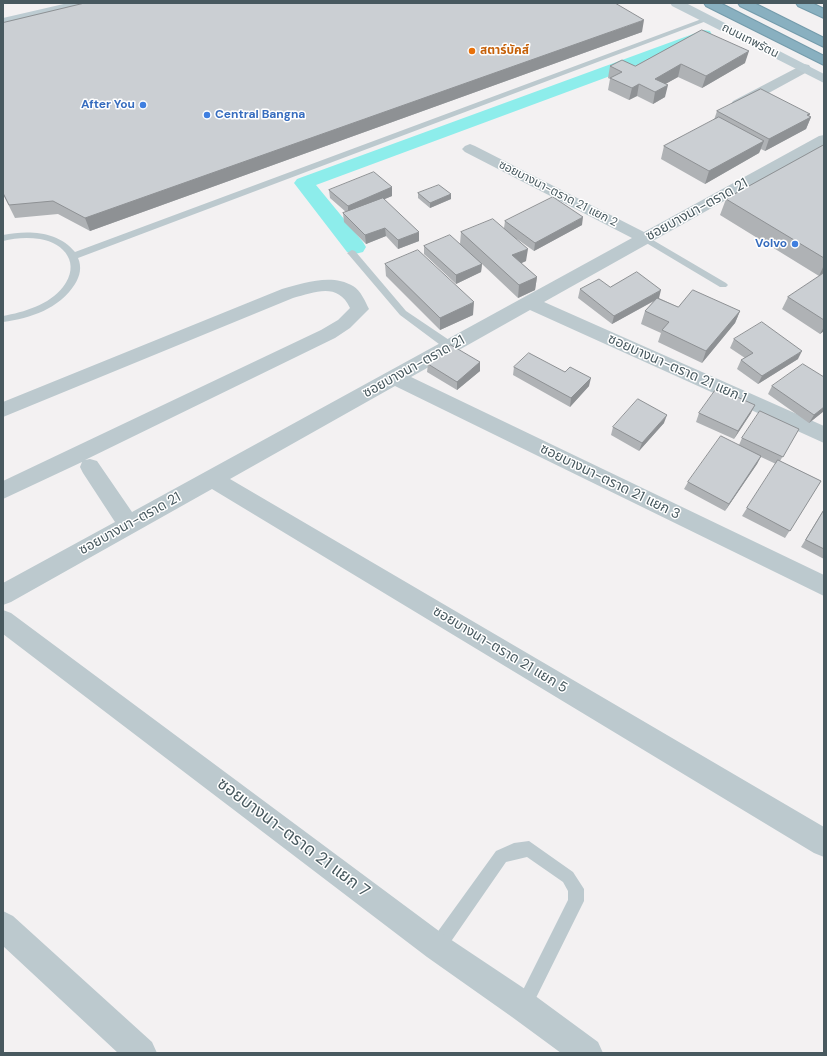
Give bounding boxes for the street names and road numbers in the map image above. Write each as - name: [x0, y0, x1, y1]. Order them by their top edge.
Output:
- street label: ถนนเทพรัตน: [719, 21, 781, 61]
- street label: ซอยบางนา-ตราด 21 แยก 2: [496, 158, 620, 230]
- street label: ซอยบางนา-ตราด 21: [643, 175, 751, 245]
- street label: ซอยบางนา-ตราด 21 แยก 1: [605, 331, 749, 407]
- street label: ซอยบางนา-ตราด 21: [360, 332, 468, 402]
- street label: ซอยบางนา-ตราด 21 แยก 3: [537, 441, 683, 523]
- street label: ซอยบางนา-ตราด 21: [76, 489, 184, 559]
- street label: ซอยบางนา-ตราด 21 แยก 5: [430, 603, 570, 697]
- street label: ซอยบางนา-ตราด 21 แยก 7: [213, 774, 373, 902]

